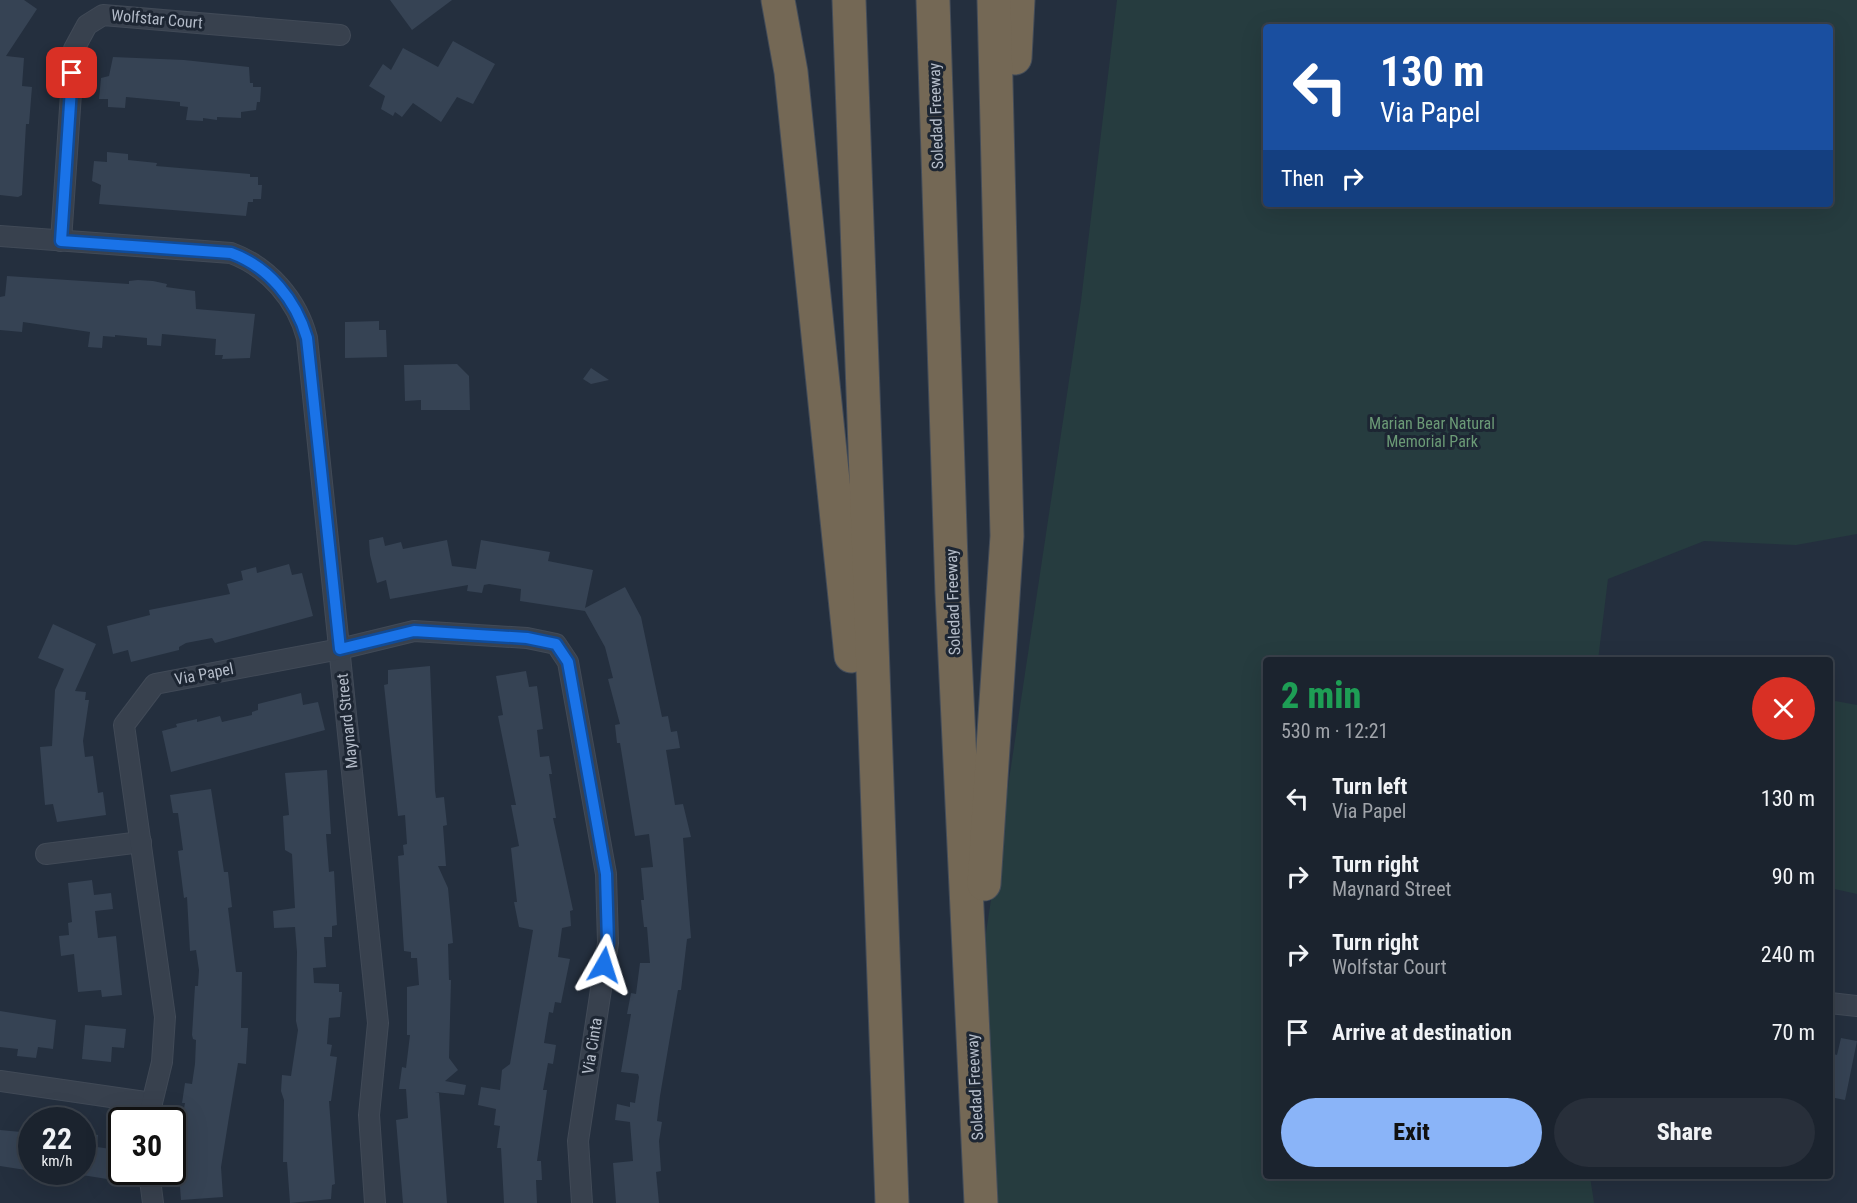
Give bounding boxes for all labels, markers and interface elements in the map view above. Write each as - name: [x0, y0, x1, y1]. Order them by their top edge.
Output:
- street label: Wolfstar Court: [110, 6, 204, 32]
- pin: [46, 47, 97, 98]
- text: 130 m: [1380, 47, 1485, 96]
- icon: left: [1281, 48, 1359, 126]
- icon: arrive: [55, 56, 88, 89]
- street label: Soledad Freeway: [925, 62, 947, 170]
- text: Via Papel: [1380, 97, 1480, 129]
- icon: right: [1336, 162, 1369, 195]
- text: Then: [1281, 166, 1324, 191]
- park label: Marian Bear Natural Memorial Park: [1369, 414, 1495, 451]
- street label: Soledad Freeway: [942, 548, 964, 656]
- street label: Via Papel: [173, 659, 235, 689]
- street label: Maynard Street: [333, 672, 361, 770]
- text: 2 min: [1281, 675, 1361, 717]
- button: close: [1752, 677, 1815, 740]
- text: 530 m · 12:21: [1281, 719, 1388, 743]
- text: Turn left: [1332, 774, 1407, 799]
- icon: left: [1281, 782, 1314, 815]
- text: 130 m: [1761, 786, 1815, 811]
- text: Via Papel: [1332, 799, 1406, 823]
- text: Turn right: [1332, 852, 1419, 877]
- icon: right: [1281, 860, 1314, 893]
- text: 90 m: [1772, 864, 1815, 889]
- text: Maynard Street: [1332, 877, 1451, 901]
- text: Turn right: [1332, 930, 1419, 955]
- position arrow: [572, 933, 636, 997]
- icon: right: [1281, 938, 1314, 971]
- text: 240 m: [1761, 942, 1815, 967]
- text: Wolfstar Court: [1332, 955, 1447, 979]
- street label: Via Cinta: [578, 1016, 606, 1076]
- icon: arrive: [1281, 1016, 1314, 1049]
- text: Arrive at destination: [1332, 1020, 1512, 1045]
- text: 70 m: [1772, 1020, 1815, 1045]
- street label: Soledad Freeway: [963, 1033, 987, 1141]
- button: Exit: [1281, 1098, 1542, 1167]
- button: Share: [1554, 1098, 1815, 1167]
- speed limit sign: 30: [108, 1107, 186, 1185]
- text: 22: [42, 1121, 72, 1156]
- text: km/h: [42, 1152, 72, 1170]

